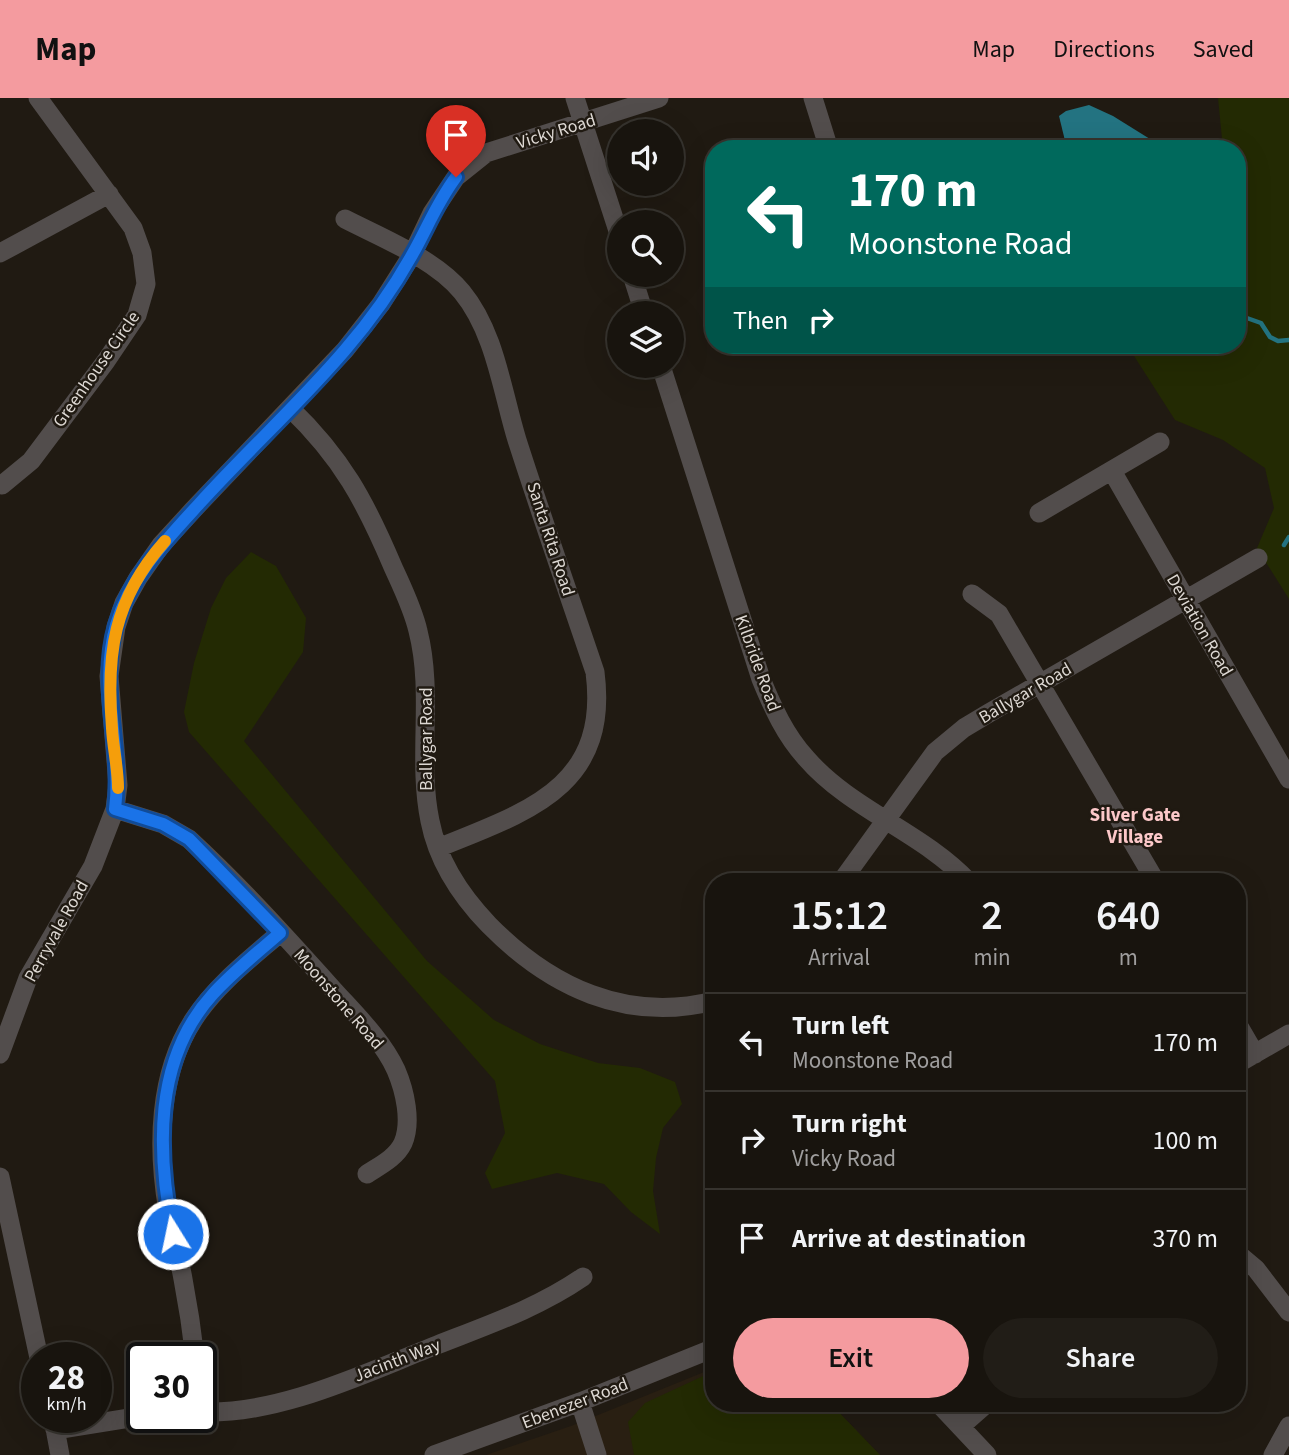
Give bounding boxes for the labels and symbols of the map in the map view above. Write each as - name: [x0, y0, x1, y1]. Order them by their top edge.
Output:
- pin: [426, 105, 486, 177]
- street label: Vicky Road: [514, 108, 599, 155]
- street label: Greenhouse Circle: [47, 306, 146, 432]
- street label: Santa Rita Road: [520, 479, 581, 599]
- street label: Deviation Road: [1160, 570, 1239, 681]
- street label: Kilbride Road: [728, 611, 787, 715]
- street label: Ballygar Road: [974, 657, 1076, 730]
- street label: Ballygar Road: [414, 687, 439, 791]
- district label: Silver Gate Village: [1090, 802, 1181, 851]
- street label: Perryvale Road: [18, 876, 95, 987]
- street label: Moonstone Road: [288, 943, 389, 1055]
- position arrow: [136, 1197, 210, 1271]
- street label: Jacinth Way: [350, 1332, 445, 1388]
- speed limit sign: 30: [126, 1342, 217, 1433]
- street label: Ebenezer Road: [518, 1372, 632, 1435]

